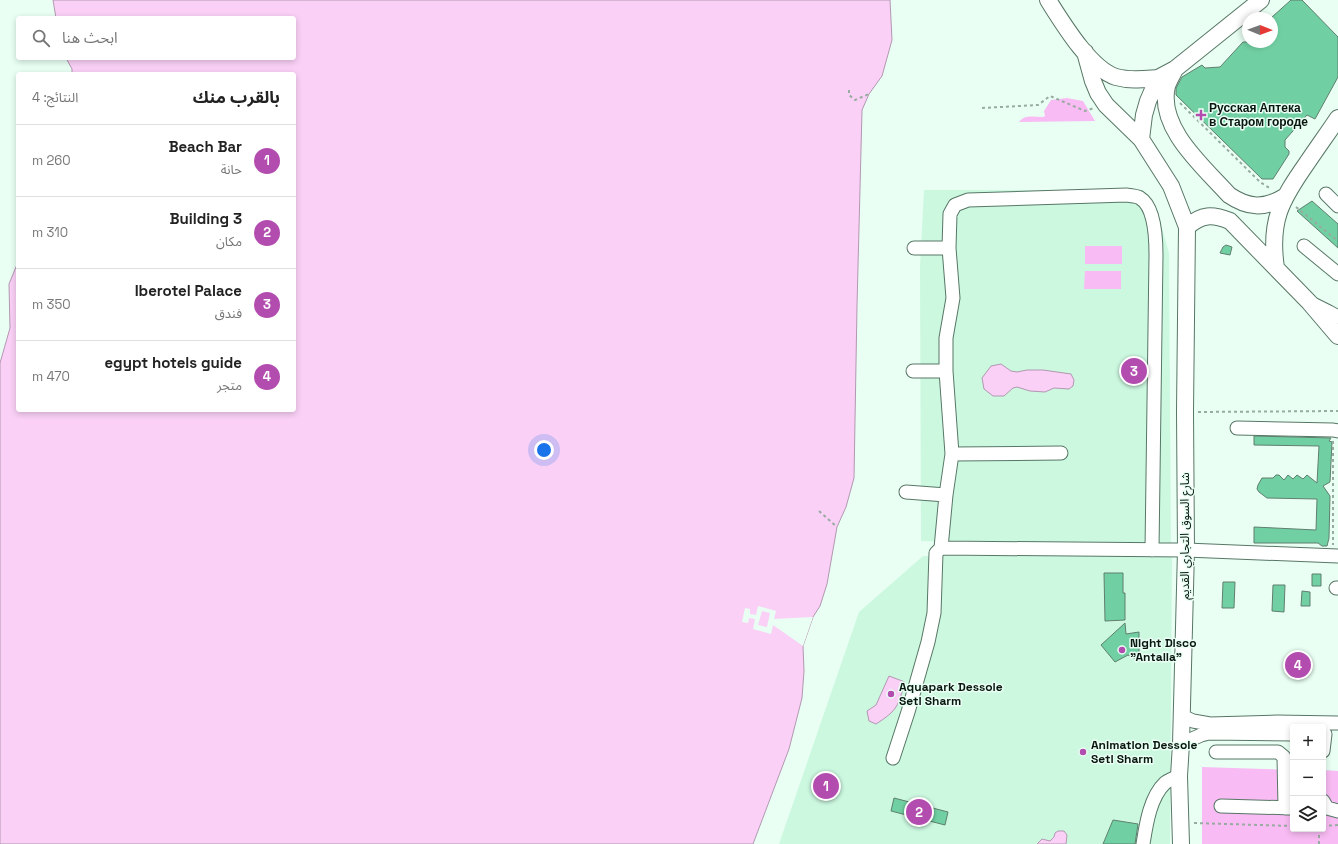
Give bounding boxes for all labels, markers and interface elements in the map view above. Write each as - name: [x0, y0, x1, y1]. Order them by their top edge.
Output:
- north arrow: [1242, 12, 1278, 48]
- search box: [16, 16, 296, 60]
- icon: search: [30, 27, 52, 49]
- text: ابحث هنا: [62, 28, 118, 47]
- text: بالقرب منك: [193, 86, 280, 108]
- text: النتائج: 4: [32, 89, 78, 106]
- place label: Русская Аптека в Старом городе: [1209, 100, 1308, 130]
- marker: Русская Аптека в Старом городе: [1196, 110, 1206, 120]
- text: Beach Bar: [168, 137, 242, 156]
- text: 260 m: [32, 152, 71, 169]
- text: 1: [264, 152, 270, 169]
- text: حانة: [221, 161, 242, 178]
- text: Building 3: [170, 209, 242, 228]
- text: 310 m: [32, 224, 68, 241]
- text: 2: [263, 224, 271, 241]
- text: مكان: [216, 233, 242, 250]
- text: Iberotel Palace: [135, 281, 242, 300]
- text: 350 m: [32, 296, 71, 313]
- text: 3: [263, 296, 271, 313]
- text: فندق: [215, 305, 242, 322]
- text: egypt hotels guide: [104, 353, 242, 372]
- pin: 3: [1121, 356, 1147, 386]
- text: 470 m: [32, 368, 70, 385]
- text: 4: [263, 368, 271, 385]
- text: متجر: [217, 377, 242, 394]
- your location: [534, 440, 554, 460]
- street label: شارع السوق التجاري القديم: [1177, 472, 1195, 600]
- place label: Night Disco "Antalia": [1130, 635, 1196, 665]
- marker: Night Disco "Antalia": [1117, 645, 1127, 655]
- pin: 4: [1285, 650, 1311, 680]
- place label: Aquapark Dessole Seti Sharm: [899, 679, 1003, 709]
- marker: Aquapark Dessole Seti Sharm: [886, 689, 896, 699]
- map controls: [1290, 724, 1326, 832]
- button: +: [1290, 724, 1326, 760]
- place label: Animation Dessole Seti Sharm: [1091, 737, 1197, 767]
- marker: Animation Dessole Seti Sharm: [1078, 747, 1088, 757]
- button: −: [1290, 760, 1326, 796]
- pin: 1: [813, 771, 839, 801]
- button: layers: [1290, 796, 1326, 832]
- pin: 2: [906, 797, 932, 827]

